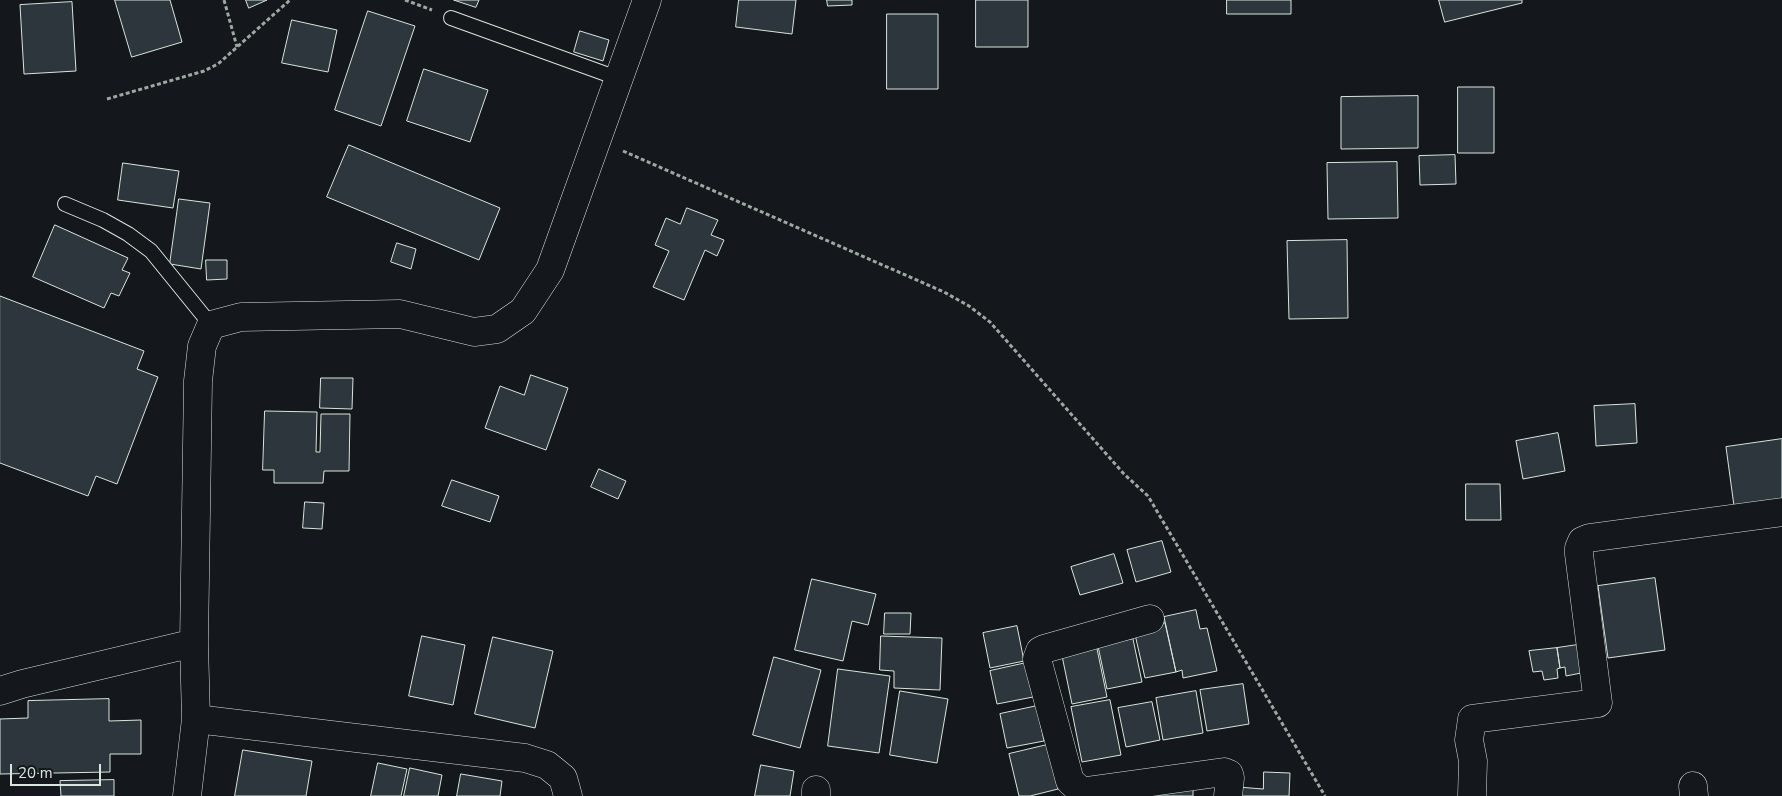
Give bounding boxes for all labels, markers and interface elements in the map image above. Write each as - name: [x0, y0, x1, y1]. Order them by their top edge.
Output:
- scale bar: [12, 754, 104, 786]
- text: 20 m: [18, 763, 53, 783]

